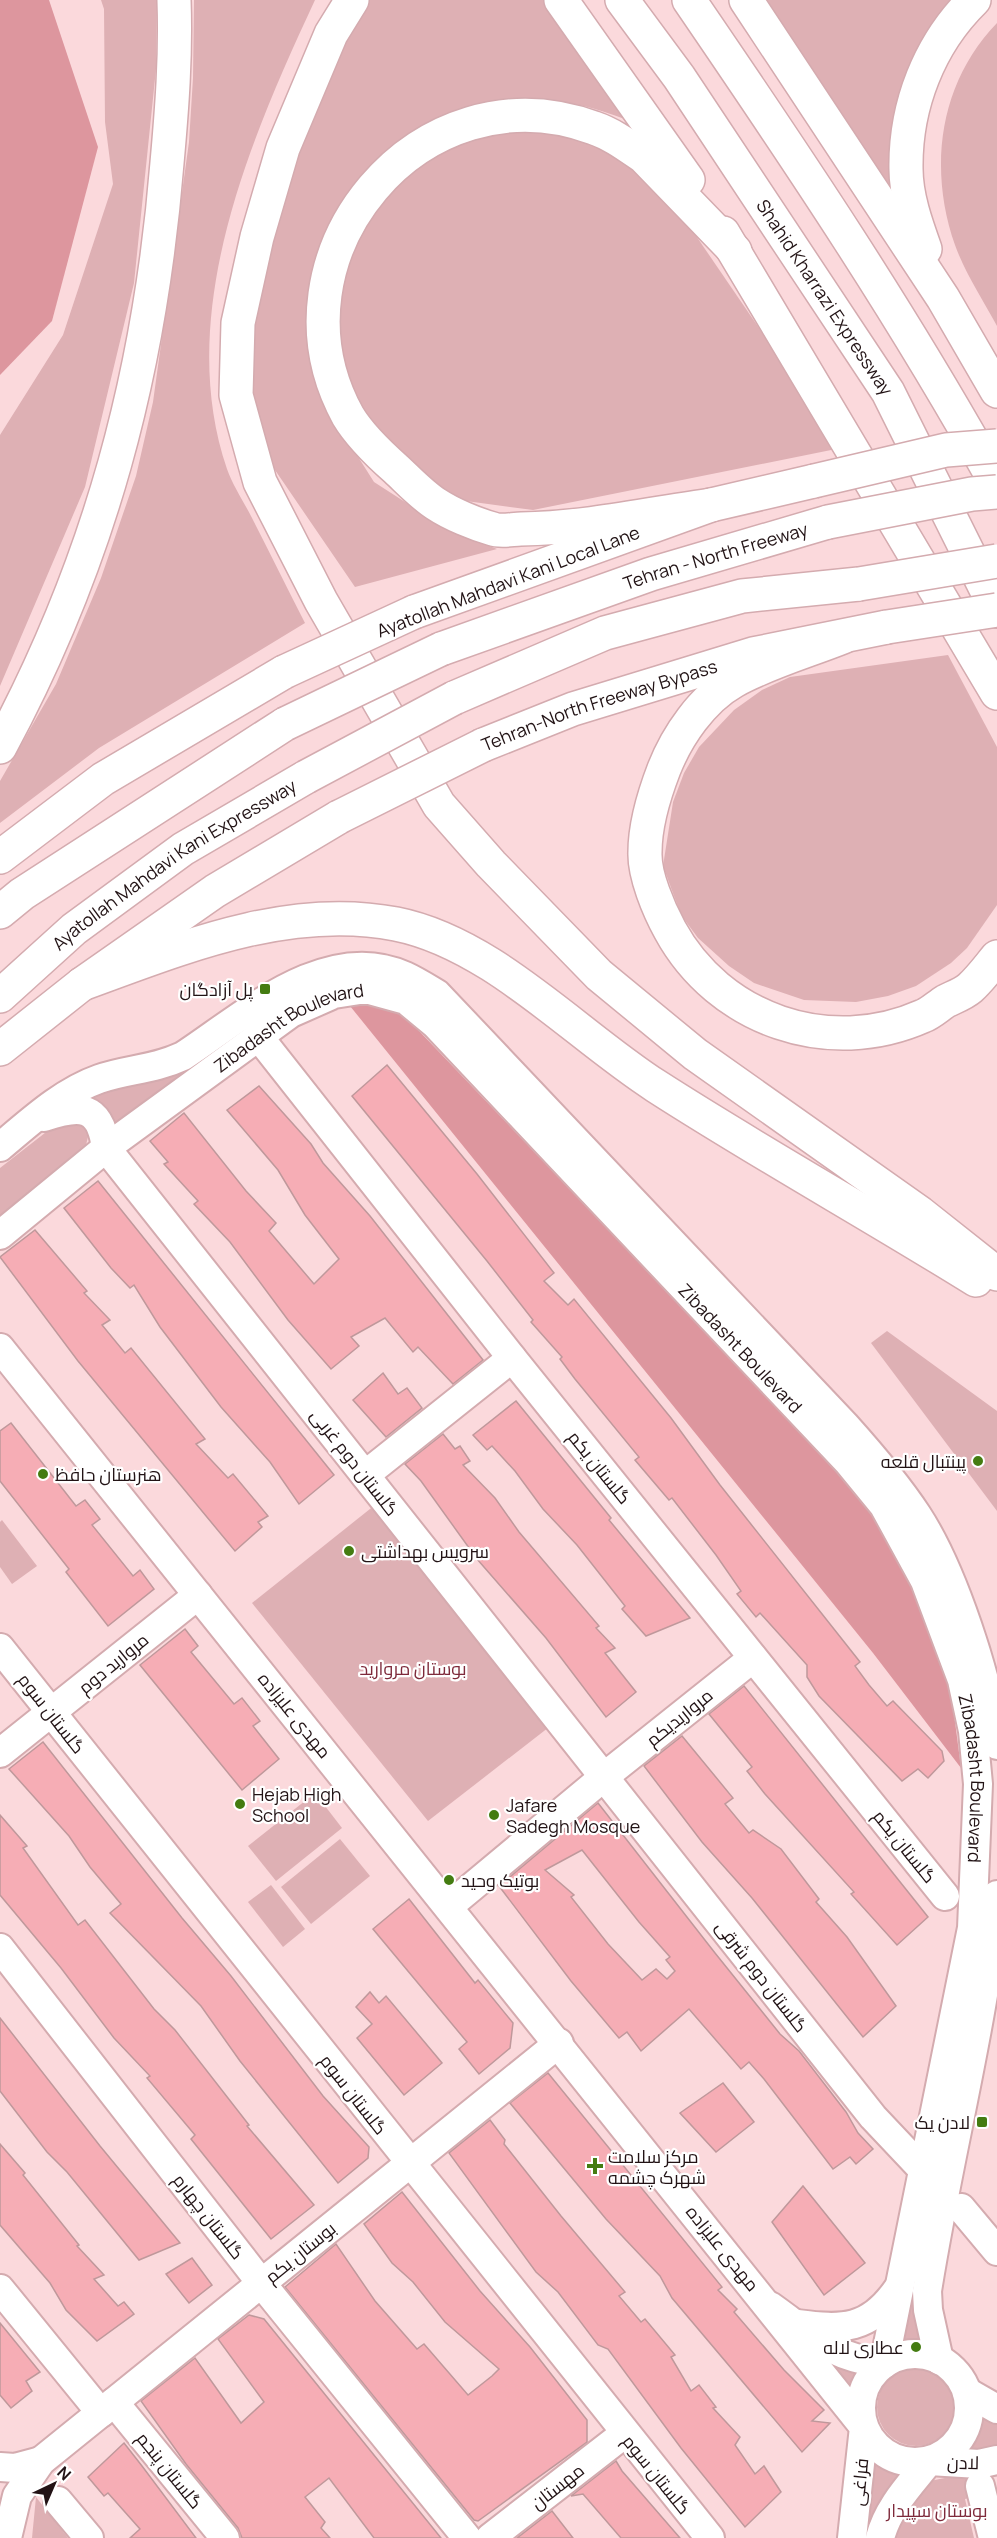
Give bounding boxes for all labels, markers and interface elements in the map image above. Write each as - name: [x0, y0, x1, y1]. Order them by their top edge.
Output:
- street label: Shahid Kharrazi Expressway: [751, 195, 899, 400]
- street label: Tehran - North Freeway: [620, 516, 811, 595]
- street label: Ayatollah Mahdavi Kani Local Lane: [373, 520, 643, 642]
- street label: Tehran-North Freeway Bypass: [478, 654, 720, 757]
- street label: Ayatollah Mahdavi Kani Expressway: [47, 773, 301, 955]
- place label: پل آزادگان: [179, 977, 253, 1002]
- street label: Zibadasht Boulevard: [209, 978, 365, 1078]
- marker: پل آزادگان: [258, 982, 272, 996]
- street label: Zibadasht Boulevard: [673, 1278, 808, 1418]
- street label: گلستان دوم غربی: [305, 1404, 404, 1521]
- street label: گلستان یکم: [562, 1425, 637, 1509]
- place label: پینتبال قلعه: [881, 1449, 966, 1474]
- marker: پینتبال قلعه: [971, 1454, 985, 1468]
- place label: هنرستان حافظ: [55, 1462, 162, 1486]
- marker: هنرستان حافظ: [36, 1467, 50, 1481]
- place label: سرویس بهداشتی: [361, 1539, 489, 1563]
- marker: سرویس بهداشتی: [342, 1544, 356, 1558]
- street label: مروارید دوم: [73, 1627, 154, 1700]
- park label: بوستان مروارید: [359, 1656, 467, 1680]
- street label: مهدی علیزاده: [253, 1667, 337, 1763]
- street label: گلستان سوم: [12, 1668, 91, 1759]
- street label: مرواریدیکم: [641, 1683, 718, 1752]
- street label: Zibadasht Boulevard: [953, 1691, 990, 1863]
- place label: Hejab High School: [252, 1782, 341, 1827]
- place label: Jafare Sadegh Mosque: [506, 1793, 640, 1838]
- marker: Hejab High School: [233, 1797, 247, 1811]
- street label: گلستان یکم: [867, 1804, 942, 1888]
- marker: Jafare Sadegh Mosque: [487, 1808, 501, 1822]
- place label: بوتیک وحید: [461, 1868, 539, 1892]
- marker: بوتیک وحید: [442, 1873, 456, 1887]
- street label: گلستان دوم شرقی: [710, 1915, 813, 2038]
- street label: گلستان سوم: [314, 2049, 393, 2140]
- place label: لادن یک: [915, 2110, 970, 2134]
- marker: لادن یک: [975, 2115, 989, 2129]
- place label: مرکز سلامت شهرک چشمه: [608, 2144, 706, 2190]
- marker: مرکز سلامت شهرک چشمه: [586, 2157, 604, 2175]
- street label: گلستان چهارم: [167, 2168, 250, 2264]
- street label: مهدی علیزاده: [681, 2200, 765, 2296]
- street label: بوستان یکم: [259, 2216, 341, 2289]
- place label: عطاری لاله: [823, 2335, 904, 2359]
- marker: عطاری لاله: [909, 2340, 923, 2354]
- street label: گلستان پنجم: [131, 2427, 208, 2514]
- street label: گلستان سوم: [617, 2429, 697, 2519]
- street label: لادن: [947, 2450, 979, 2474]
- north arrow: [24, 2454, 84, 2514]
- street label: فراغی: [845, 2457, 873, 2507]
- street label: مهستان: [525, 2458, 589, 2514]
- text: N: [53, 2461, 76, 2485]
- park label: بوستان سپیدار: [886, 2498, 987, 2522]

